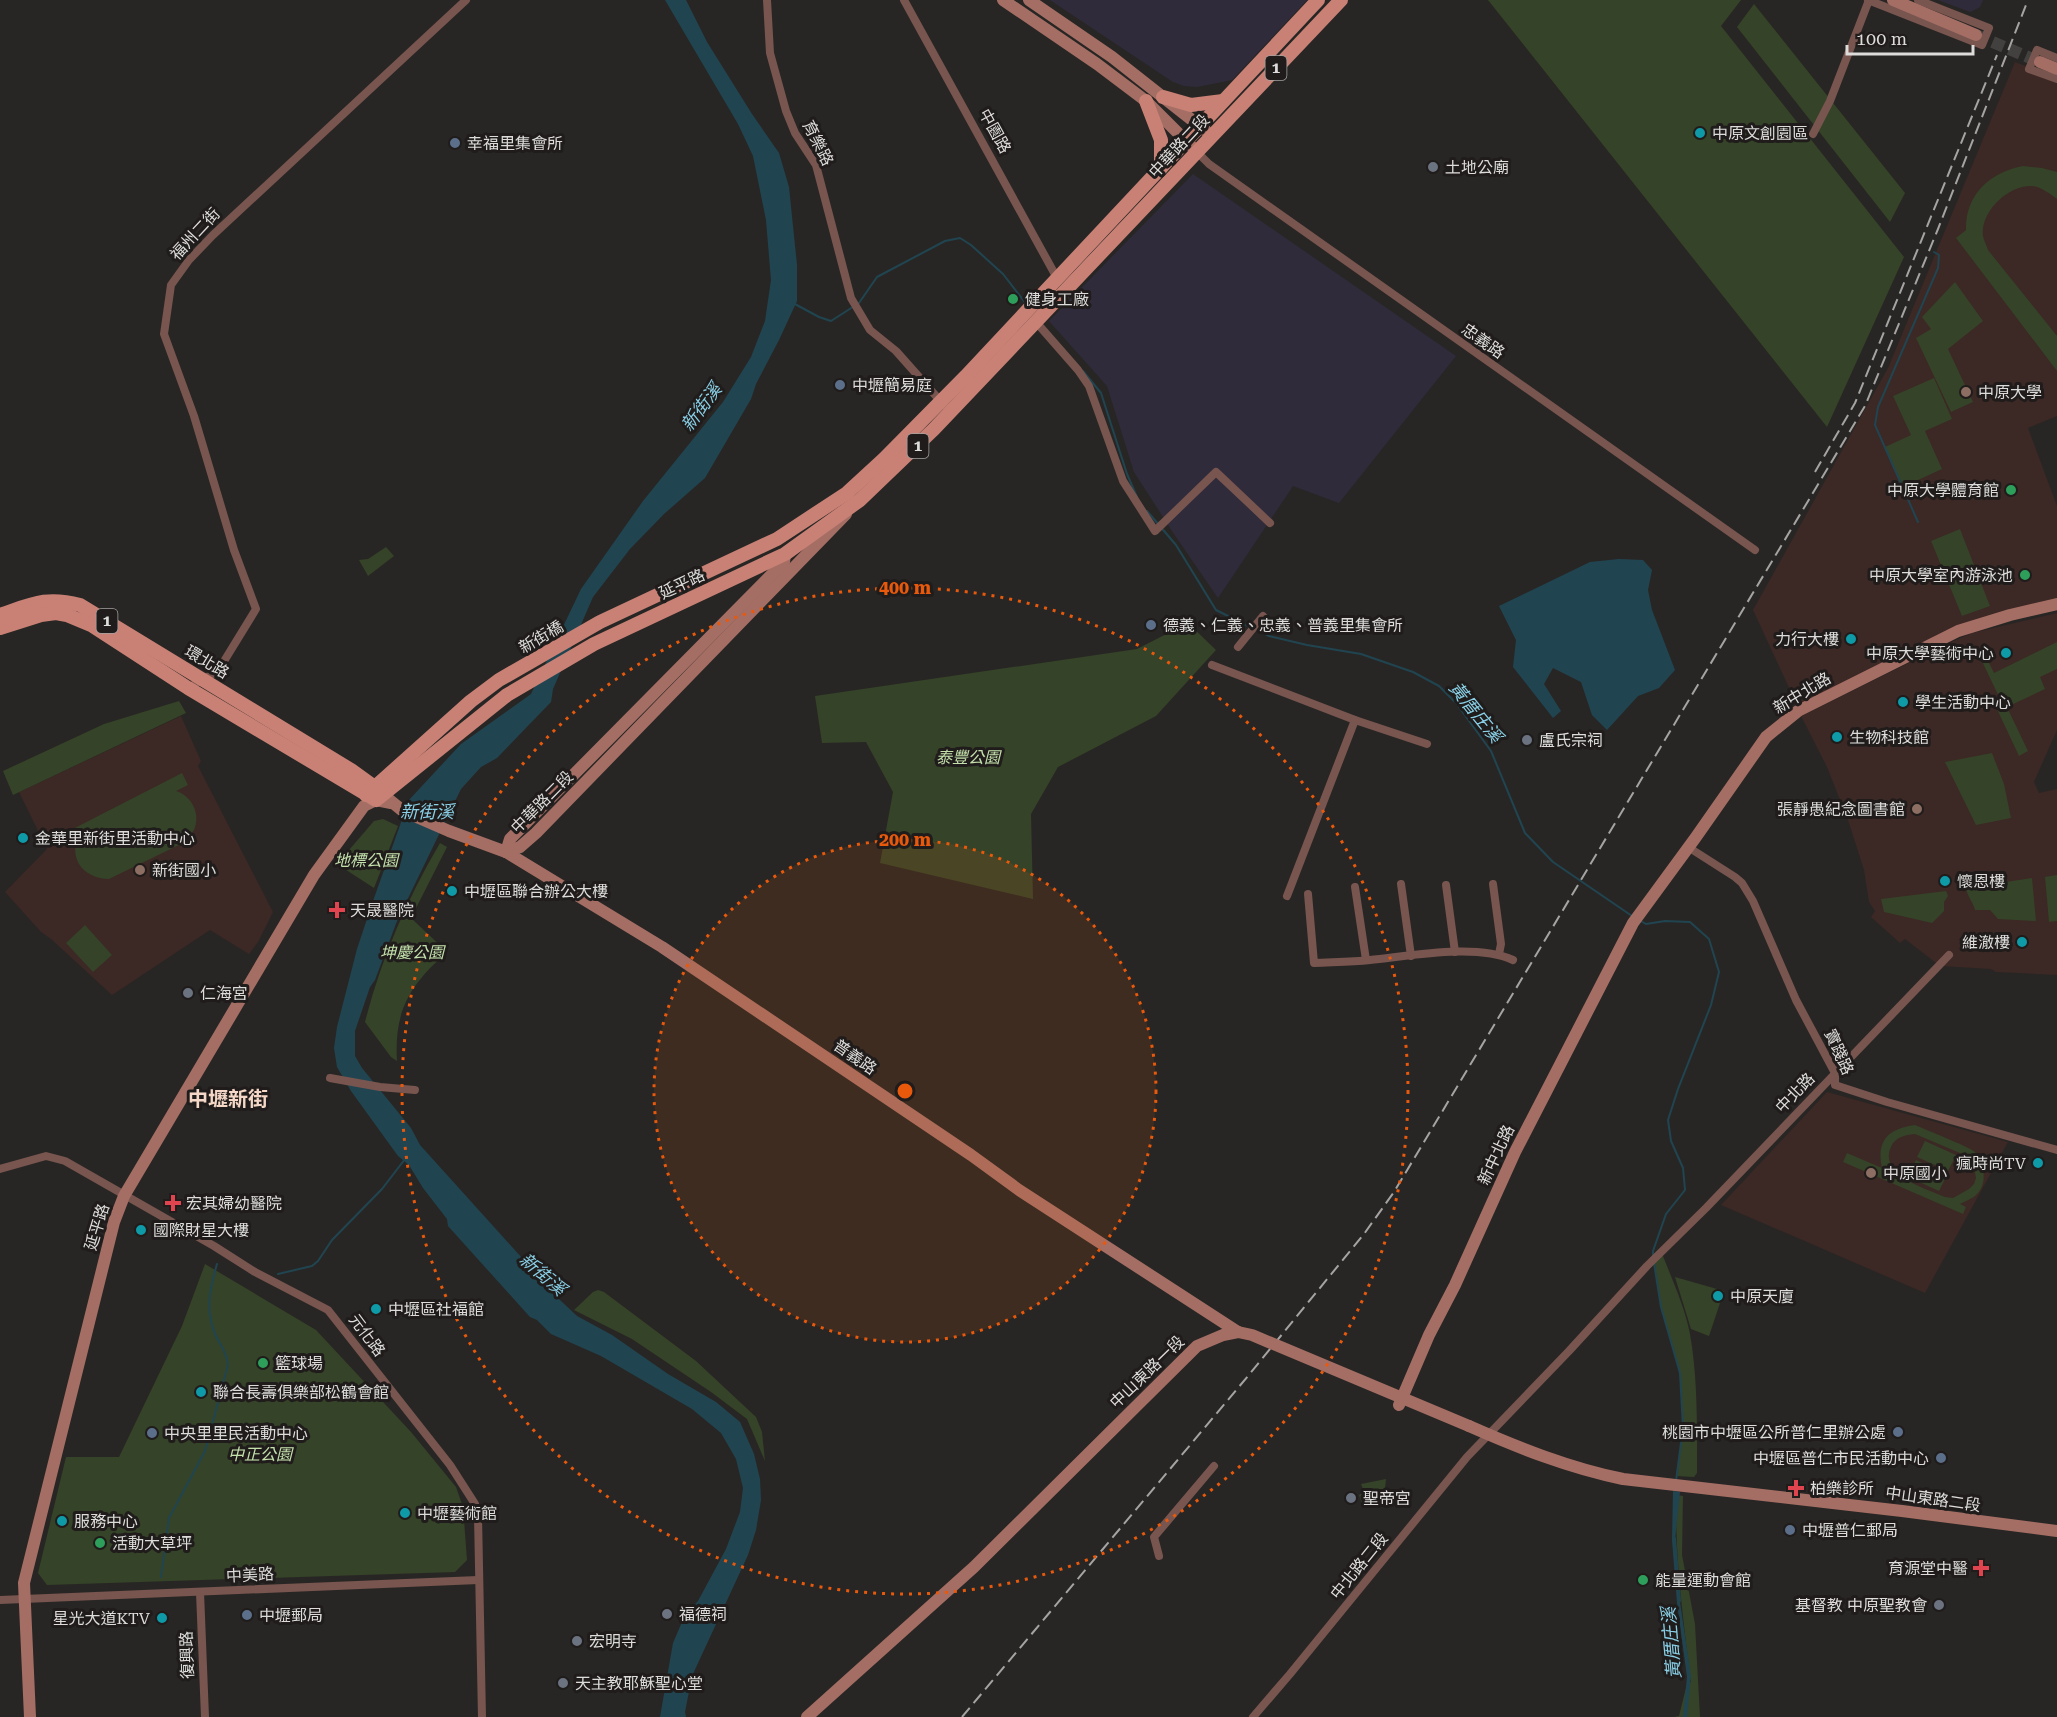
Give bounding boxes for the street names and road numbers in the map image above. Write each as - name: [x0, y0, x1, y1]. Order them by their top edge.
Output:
- road number: 1: [1266, 56, 1286, 80]
- street label: 中園路: [975, 105, 1015, 157]
- street label: 中華路二段: [1145, 110, 1213, 182]
- street label: 育樂路: [799, 117, 837, 169]
- street label: 福州二街: [166, 204, 224, 264]
- street label: 忠義路: [1458, 319, 1508, 363]
- road number: 1: [908, 434, 928, 458]
- street label: 延平路: [656, 565, 708, 603]
- road number: 1: [96, 609, 118, 633]
- street label: 新街橋: [515, 617, 567, 657]
- street label: 環北路: [182, 641, 232, 683]
- street label: 新中北路: [1770, 668, 1834, 718]
- street label: 中華路二段: [507, 767, 577, 837]
- street label: 實踐路: [1821, 1026, 1857, 1078]
- street label: 普義路: [830, 1035, 880, 1079]
- street label: 中北路: [1771, 1069, 1819, 1117]
- street label: 新中北路: [1474, 1122, 1518, 1188]
- street label: 延平路: [81, 1201, 113, 1253]
- street label: 元化路: [345, 1310, 389, 1360]
- street label: 中山東路一段: [1106, 1332, 1188, 1412]
- street label: 中山東路二段: [1884, 1483, 1982, 1515]
- street label: 中北路二段: [1326, 1529, 1392, 1603]
- street label: 中美路: [226, 1564, 274, 1586]
- street label: 復興路: [177, 1631, 197, 1679]

